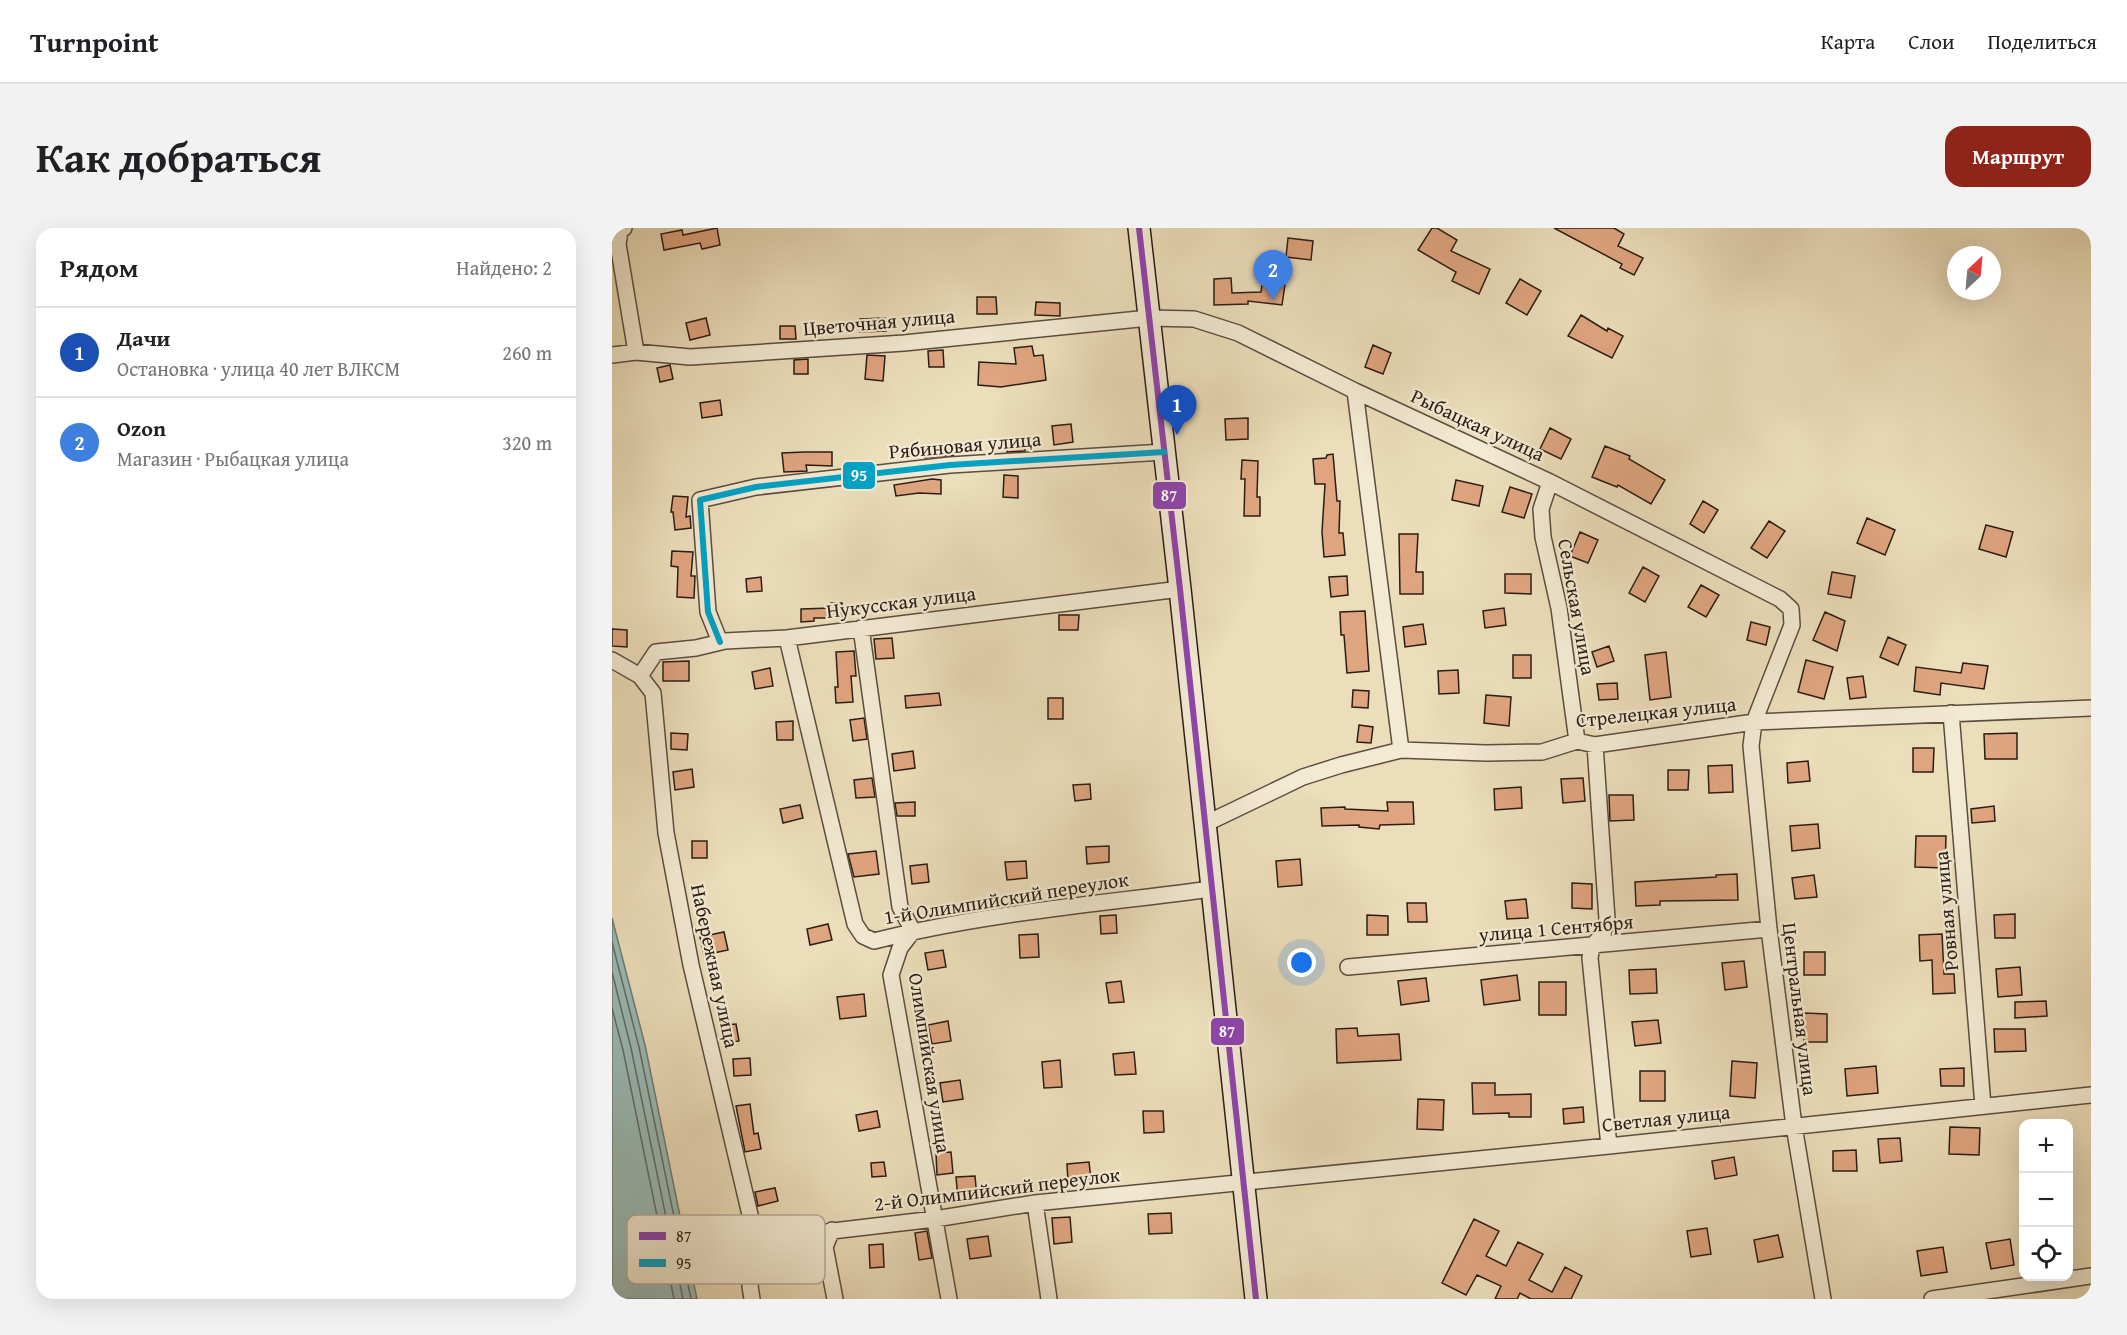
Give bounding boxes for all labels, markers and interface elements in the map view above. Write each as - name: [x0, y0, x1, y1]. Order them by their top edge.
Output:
- text: Turnpoint: [30, 21, 159, 62]
- text: Карта: [1821, 26, 1875, 57]
- text: Слои: [1908, 26, 1954, 57]
- text: Поделиться: [1987, 26, 2097, 57]
- text: Как добраться: [36, 126, 321, 187]
- button: Маршрут: [1945, 126, 2091, 187]
- north arrow: [1947, 246, 2001, 300]
- text: Рядом: [60, 248, 138, 287]
- pin: 2: [1254, 250, 1292, 300]
- text: Найдено: 2: [456, 253, 552, 282]
- street label: Цветочная улица: [802, 300, 957, 343]
- text: Дачи: [117, 322, 170, 354]
- text: 1: [74, 338, 85, 367]
- text: 260 m: [502, 338, 552, 367]
- text: Остановка · улица 40 лет ВЛКСМ: [117, 354, 400, 383]
- street label: Рыбацкая улица: [1407, 381, 1550, 468]
- pin: 1: [1158, 386, 1196, 435]
- text: Ozon: [117, 412, 166, 444]
- street label: Рябиновая улица: [888, 423, 1043, 466]
- text: 2: [74, 428, 85, 457]
- text: 320 m: [502, 428, 552, 457]
- text: Магазин · Рыбацкая улица: [117, 444, 349, 473]
- line badge: 95: [842, 461, 876, 490]
- text: 95: [851, 463, 867, 487]
- line badge: 87: [1152, 481, 1187, 510]
- text: 87: [1161, 483, 1177, 507]
- street label: Сельская улица: [1551, 536, 1604, 678]
- street label: Нукусская улица: [825, 578, 978, 625]
- street label: Стрелецкая улица: [1574, 689, 1738, 734]
- street label: Ровная улица: [1926, 849, 1965, 972]
- street label: 1-й Олимпийский переулок: [881, 864, 1131, 931]
- street label: Набережная улица: [684, 881, 747, 1051]
- street label: улица 1 Сентября: [1476, 906, 1635, 949]
- street label: Центральная улица: [1776, 921, 1826, 1097]
- your location: [1287, 948, 1316, 977]
- street label: Олимпийская улица: [902, 971, 959, 1155]
- line badge: 87: [1210, 1017, 1245, 1046]
- text: 87: [1219, 1019, 1235, 1043]
- street label: Светлая улица: [1600, 1096, 1732, 1139]
- map controls: [2019, 1119, 2073, 1281]
- button: +: [2019, 1119, 2073, 1173]
- street label: 2-й Олимпийский переулок: [872, 1159, 1122, 1218]
- button: −: [2019, 1173, 2073, 1227]
- legend: [627, 1215, 825, 1284]
- text: 87: [676, 1224, 692, 1248]
- button: locate: [2019, 1227, 2073, 1281]
- text: 95: [676, 1251, 691, 1275]

